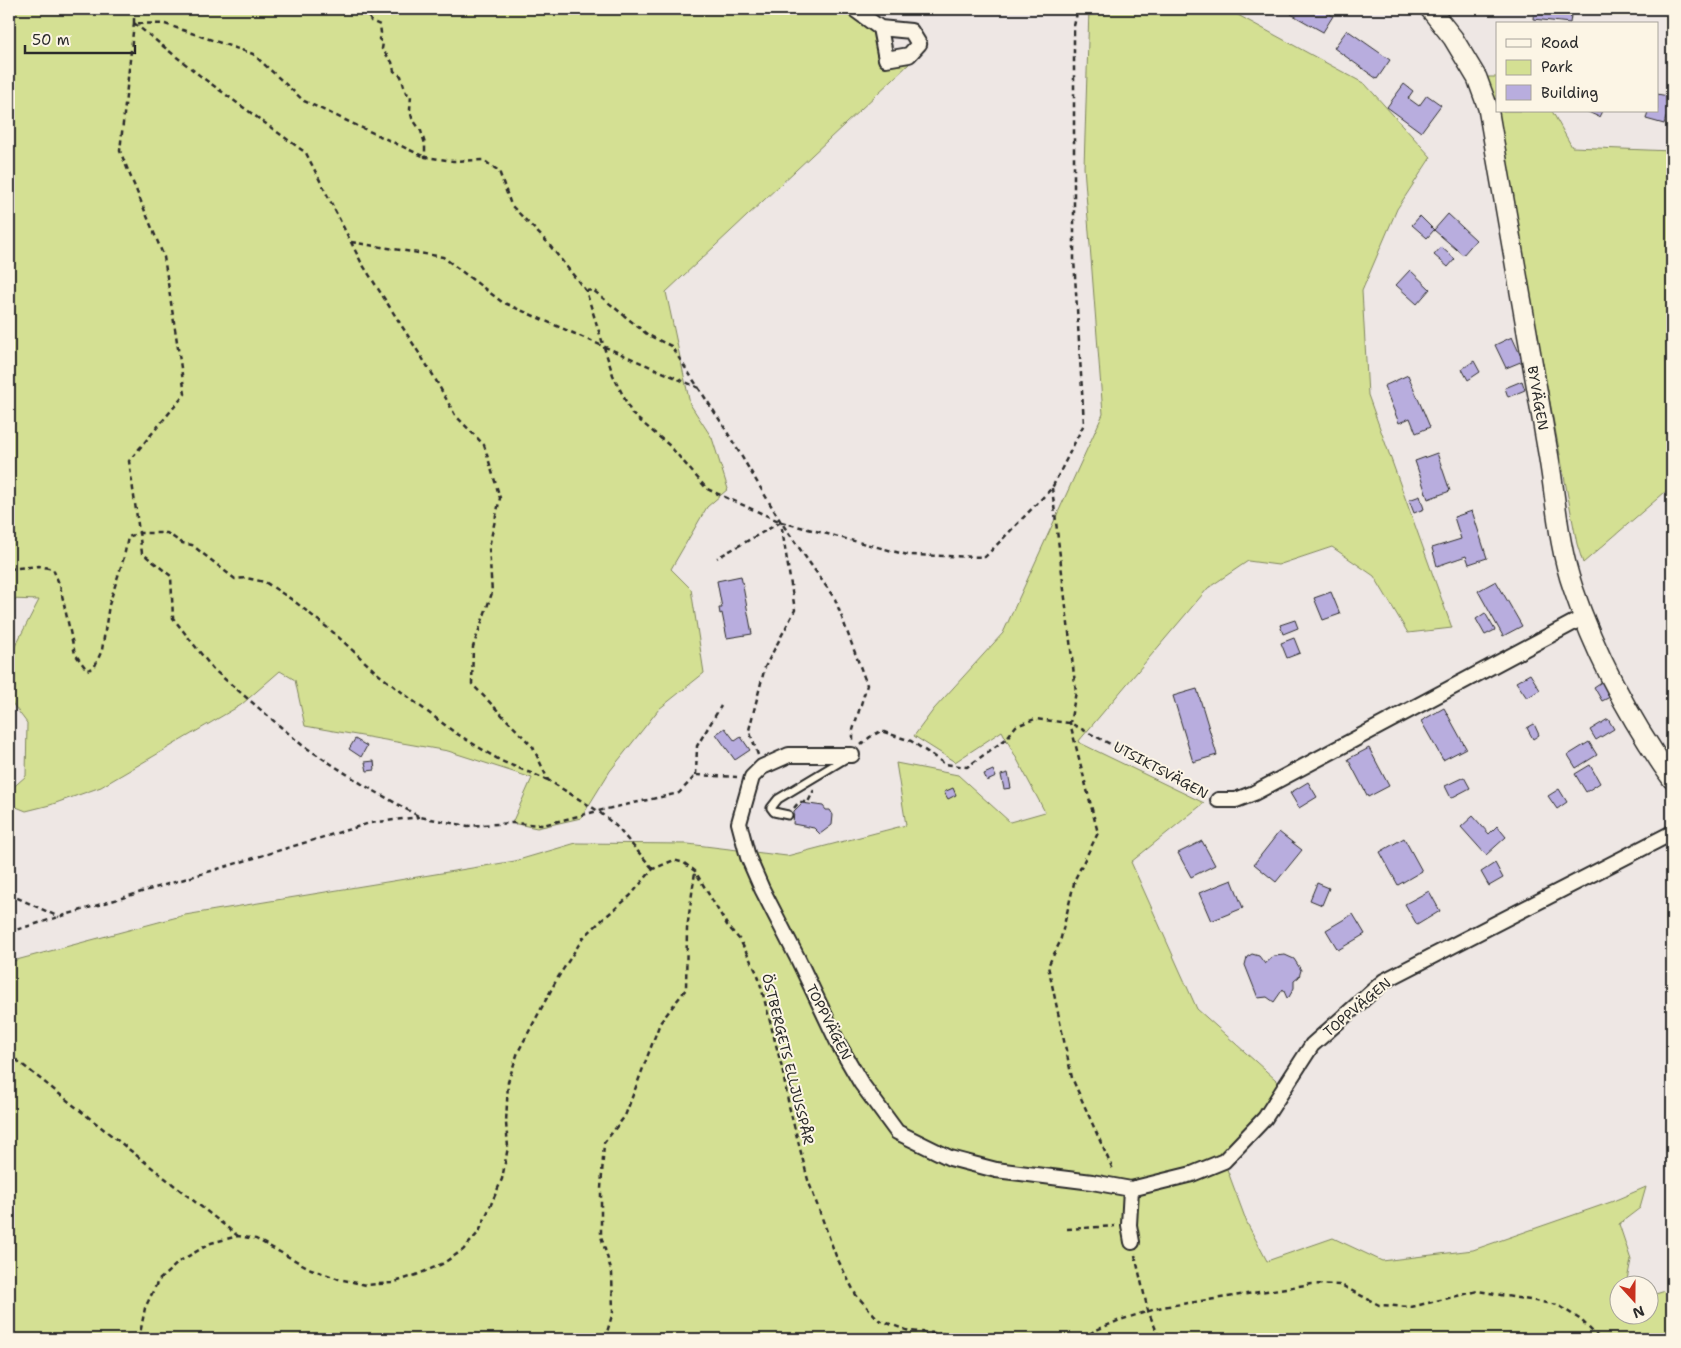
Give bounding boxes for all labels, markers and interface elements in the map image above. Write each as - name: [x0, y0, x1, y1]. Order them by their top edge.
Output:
- scale bar: [25, 22, 135, 54]
- legend: [1496, 22, 1658, 112]
- text: 50 m: [32, 30, 70, 50]
- text: Road: [1541, 33, 1579, 53]
- text: Park: [1541, 57, 1573, 77]
- text: Building: [1541, 83, 1598, 103]
- street label: BYVÄGEN: [1523, 364, 1553, 432]
- street label: UTSIKTSVÄGEN: [1110, 737, 1212, 803]
- street label: ÖSTBERGETS ELLJUSSPÅR: [758, 972, 818, 1147]
- street label: TOPPVÄGEN: [1320, 974, 1394, 1040]
- street label: TOPPVÄGEN: [802, 981, 856, 1063]
- north arrow: [1608, 1276, 1658, 1326]
- text: N: [1630, 1302, 1647, 1323]

